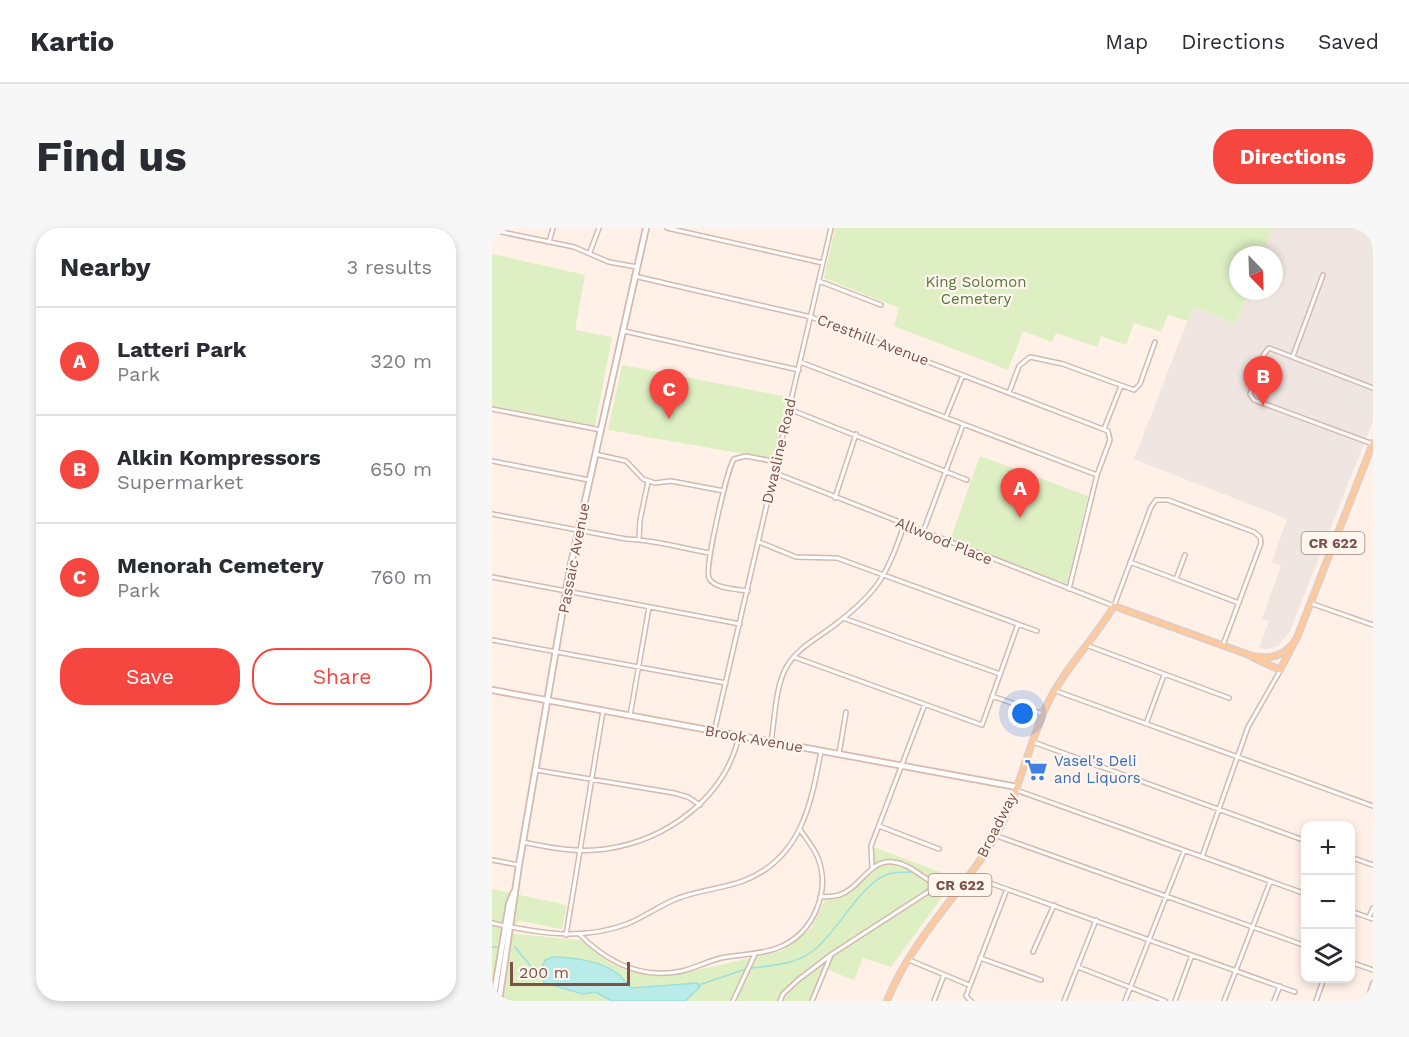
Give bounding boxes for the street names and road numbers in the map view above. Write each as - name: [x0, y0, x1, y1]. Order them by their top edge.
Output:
- street label: Cresthill Avenue: [814, 310, 932, 370]
- street label: Dwasline Road: [758, 397, 800, 505]
- street label: Passaic Avenue: [554, 501, 594, 615]
- street label: Allwood Place: [893, 513, 995, 569]
- road number: CR 622: [1302, 532, 1364, 554]
- street label: Brook Avenue: [703, 722, 805, 756]
- street label: Broadway: [973, 789, 1021, 861]
- road number: CR 622: [928, 874, 992, 896]

